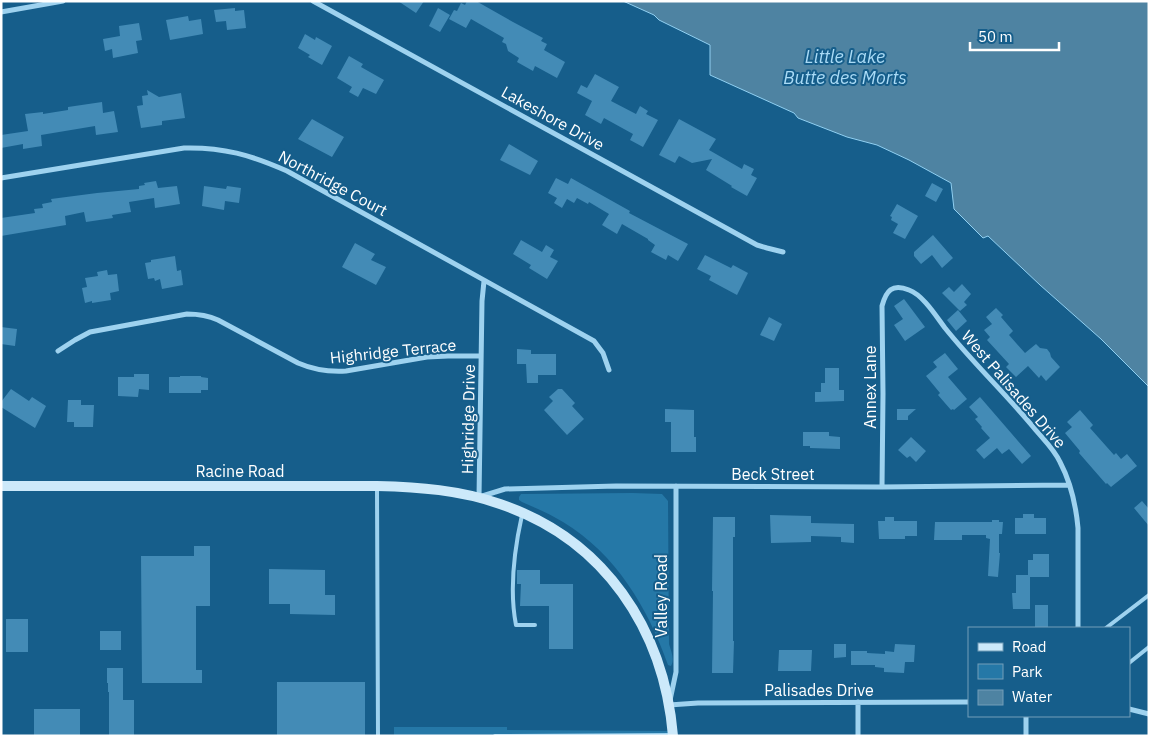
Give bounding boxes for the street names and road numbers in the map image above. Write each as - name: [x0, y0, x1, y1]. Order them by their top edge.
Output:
- street label: Lakeshore Drive: [498, 81, 608, 155]
- street label: Northridge Court: [275, 146, 391, 220]
- street label: West Palisades Drive: [957, 326, 1071, 452]
- street label: Highridge Terrace: [329, 334, 457, 368]
- street label: Annex Lane: [860, 345, 880, 429]
- street label: Highridge Drive: [457, 364, 479, 474]
- street label: Racine Road: [195, 461, 285, 481]
- street label: Beck Street: [731, 464, 815, 484]
- street label: Valley Road: [651, 554, 671, 638]
- street label: Palisades Drive: [764, 680, 874, 700]

